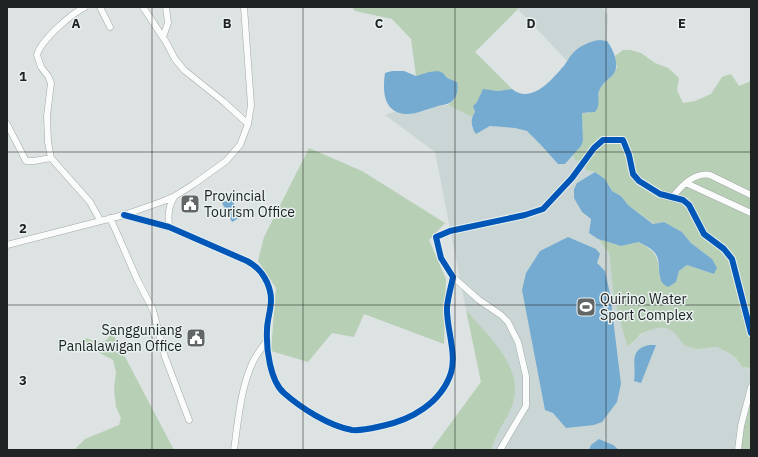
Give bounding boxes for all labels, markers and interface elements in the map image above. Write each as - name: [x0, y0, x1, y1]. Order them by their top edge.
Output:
- text: A: [72, 15, 81, 32]
- text: B: [223, 15, 232, 32]
- text: C: [375, 15, 384, 32]
- text: D: [526, 15, 536, 32]
- text: E: [678, 15, 686, 32]
- text: 1: [19, 68, 27, 85]
- place label: Provincial Tourism Office: [204, 187, 295, 221]
- public building icon: Provincial Tourism Office: [179, 193, 201, 215]
- text: 2: [19, 220, 27, 237]
- place label: Quirino Water Sport Complex: [600, 290, 693, 324]
- sports icon: Quirino Water Sport Complex: [575, 296, 597, 318]
- place label: Sangguniang Panlalawigan Office: [58, 321, 183, 355]
- public building icon: Sangguniang Panlalawigan Office: [185, 327, 207, 349]
- text: 3: [19, 372, 27, 389]

